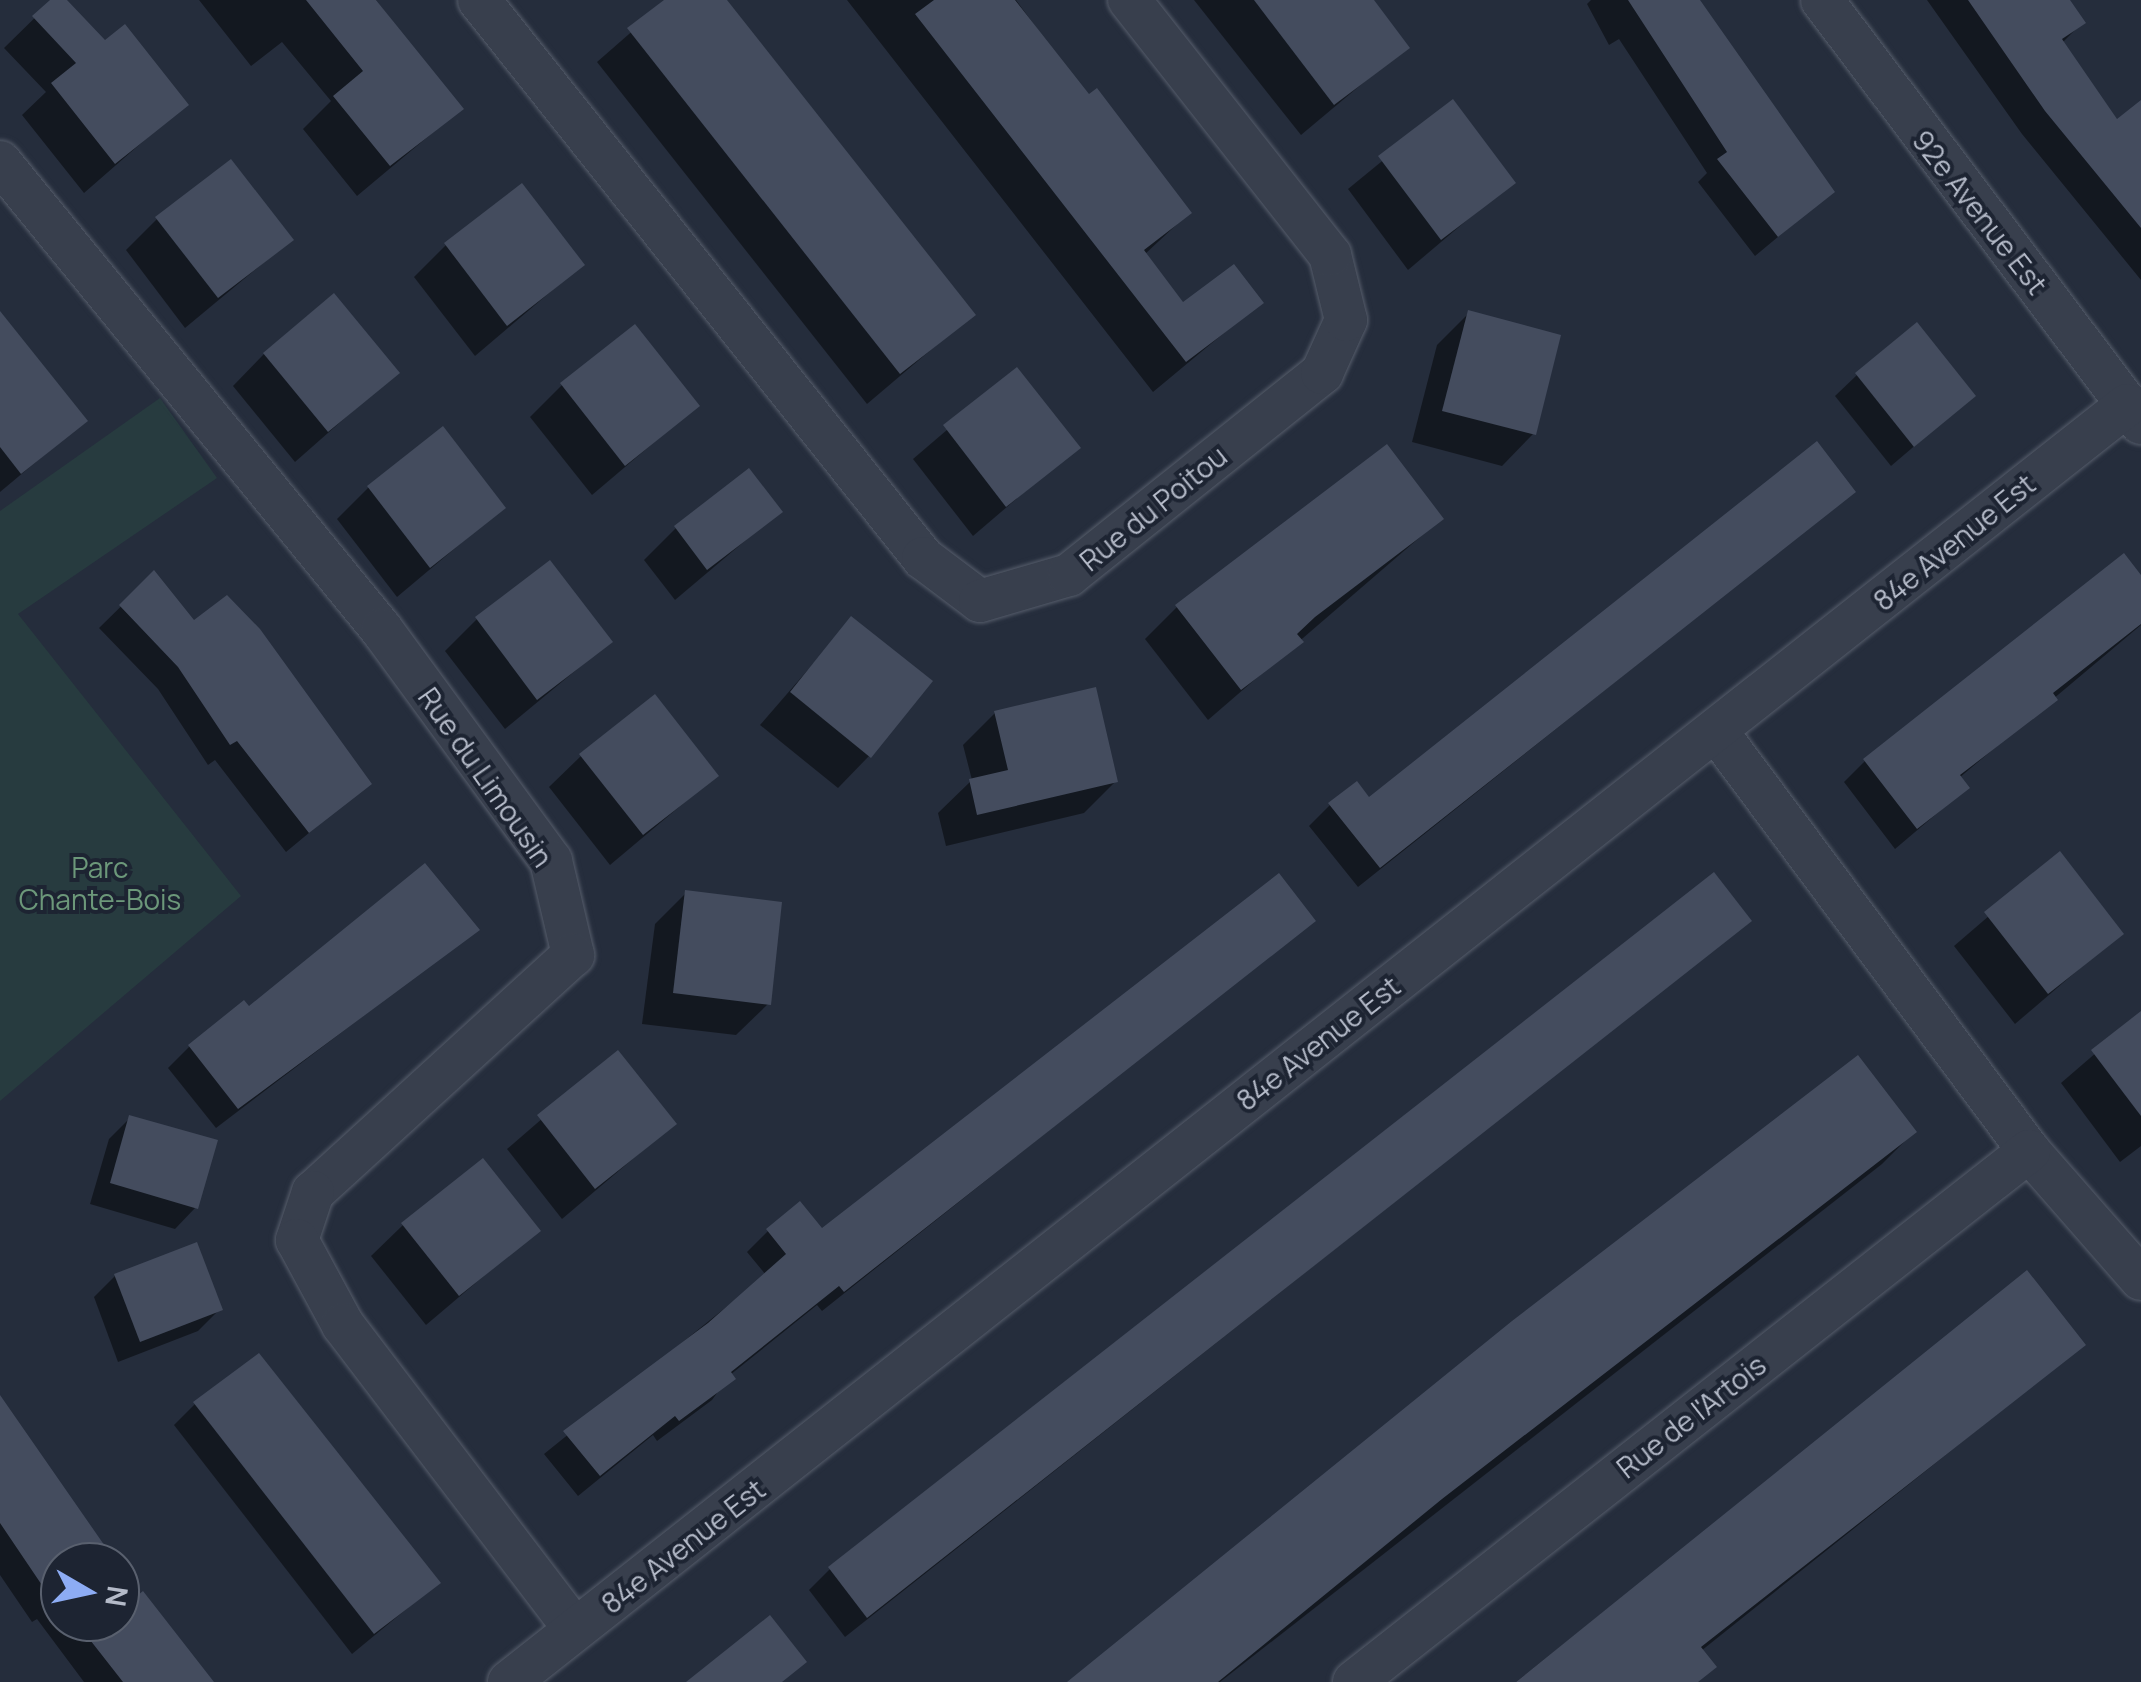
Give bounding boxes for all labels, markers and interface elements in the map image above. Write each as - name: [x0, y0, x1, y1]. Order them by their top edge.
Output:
- street label: 92e Avenue Est: [1906, 123, 2054, 301]
- street label: Rue du Poitou: [1073, 439, 1233, 577]
- street label: 84e Avenue Est: [1866, 467, 2042, 617]
- street label: Rue du Limousin: [412, 681, 560, 873]
- park label: Parc Chante-Bois: [19, 850, 181, 916]
- street label: 84e Avenue Est: [1230, 969, 1406, 1117]
- street label: Rue de l'Artois: [1610, 1348, 1772, 1484]
- street label: 84e Avenue Est: [595, 1472, 771, 1620]
- north arrow: [40, 1542, 140, 1642]
- text: N: [97, 1583, 138, 1609]

